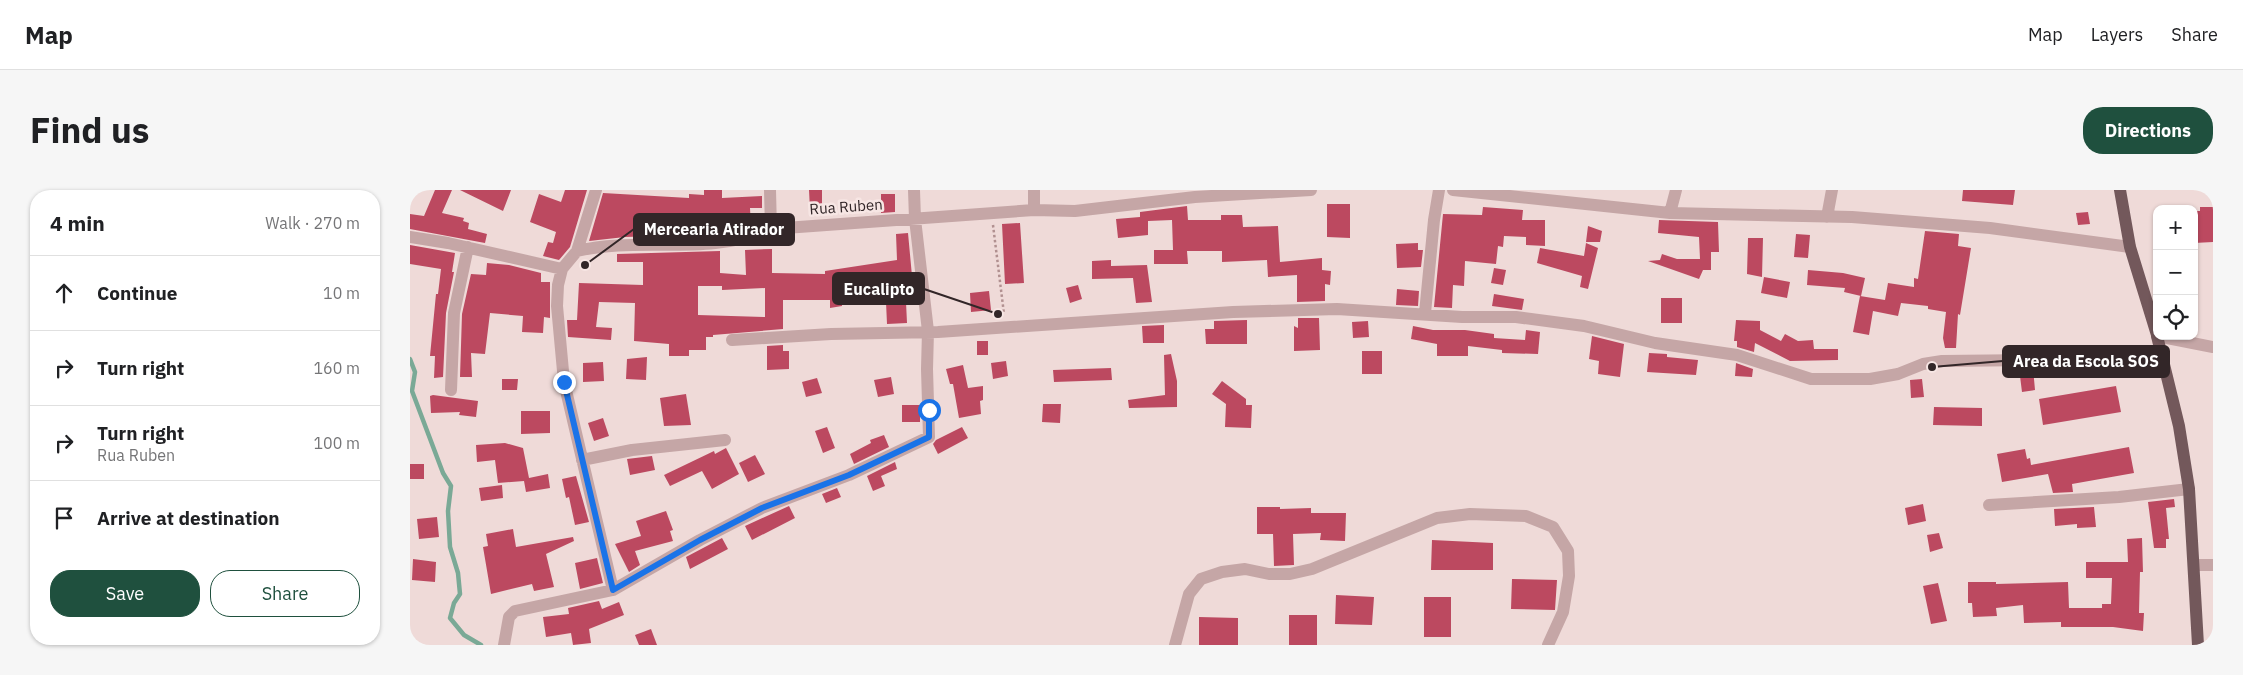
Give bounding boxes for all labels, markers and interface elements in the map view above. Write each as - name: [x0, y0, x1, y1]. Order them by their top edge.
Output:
- text: Map: [25, 19, 73, 51]
- text: Map: [2028, 23, 2063, 46]
- text: Layers: [2091, 23, 2143, 46]
- text: Share: [2171, 23, 2218, 46]
- text: Find us: [30, 107, 149, 153]
- button: Directions: [2083, 107, 2213, 154]
- street label: Rua Ruben: [809, 194, 883, 219]
- map controls: [2153, 205, 2198, 340]
- button: +: [2153, 205, 2198, 250]
- text: 4 min: [50, 209, 105, 237]
- text: Walk · 270 m: [265, 213, 360, 233]
- callout: Mercearia Atirador: [634, 214, 794, 245]
- text: Mercearia Atirador: [644, 219, 785, 239]
- button: −: [2153, 250, 2198, 295]
- callout: Eucalipto: [833, 273, 924, 304]
- icon: ahead: [50, 279, 78, 307]
- text: Eucalipto: [844, 279, 914, 299]
- text: Continue: [97, 281, 177, 305]
- text: 10 m: [323, 283, 360, 303]
- button: locate: [2153, 295, 2198, 340]
- callout: Area da Escola SOS: [2003, 346, 2169, 377]
- text: Area da Escola SOS: [2013, 351, 2159, 371]
- icon: right: [50, 354, 78, 382]
- text: Turn right: [97, 356, 184, 380]
- text: 160 m: [313, 358, 360, 378]
- route end: [553, 371, 576, 394]
- route start: [918, 399, 941, 422]
- text: Turn right: [97, 421, 184, 445]
- icon: right: [50, 429, 78, 457]
- text: 100 m: [313, 433, 360, 453]
- text: Rua Ruben: [97, 445, 175, 465]
- icon: arrive: [50, 504, 78, 532]
- text: Arrive at destination: [97, 506, 280, 530]
- button: Save: [50, 570, 200, 617]
- button: Share: [210, 570, 360, 617]

